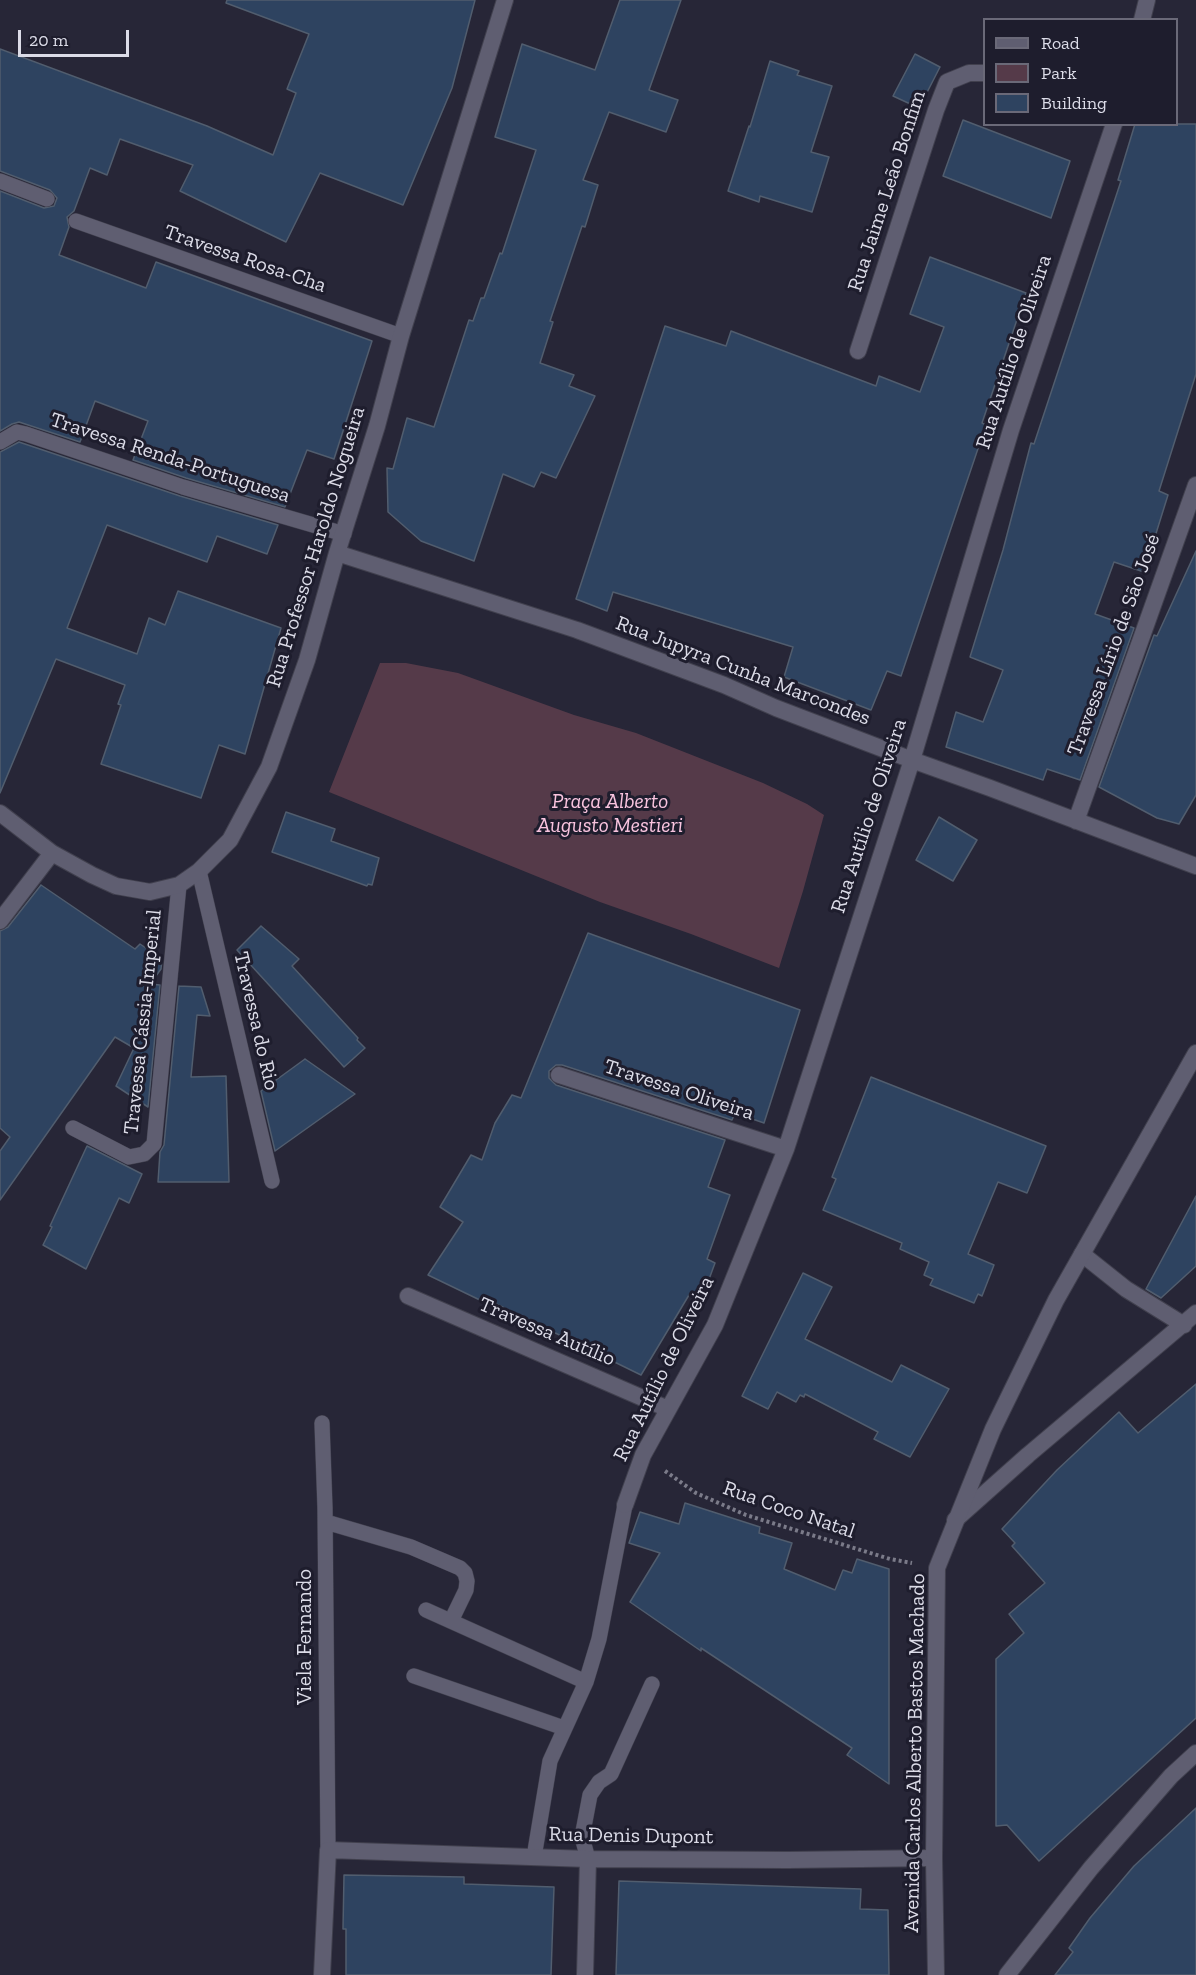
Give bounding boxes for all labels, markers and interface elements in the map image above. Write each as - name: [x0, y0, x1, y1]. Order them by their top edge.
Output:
- scale bar: [21, 18, 132, 56]
- legend: [983, 18, 1178, 126]
- text: 20 m: [29, 29, 68, 51]
- text: Road: [1041, 32, 1080, 54]
- text: Park: [1041, 62, 1077, 84]
- street label: Rua Jaime Leão Bonfim: [843, 87, 931, 295]
- text: Building: [1041, 92, 1107, 114]
- street label: Travessa Rosa-Cha: [161, 219, 329, 299]
- street label: Rua Autílio de Oliveira: [971, 252, 1057, 452]
- street label: Rua Professor Haroldo Nogueira: [261, 404, 371, 690]
- street label: Travessa Renda-Portuguesa: [47, 407, 293, 509]
- street label: Travessa Lírio de São José: [1062, 531, 1166, 759]
- street label: Rua Jupyra Cunha Marcondes: [612, 611, 874, 731]
- street label: Rua Autílio de Oliveira: [826, 716, 912, 916]
- park label: Praça Alberto Augusto Mestieri: [537, 789, 683, 839]
- street label: Travessa Cássia-Imperial: [119, 908, 167, 1136]
- street label: Travessa do Rio: [228, 949, 284, 1093]
- street label: Travessa Oliveira: [601, 1054, 757, 1126]
- street label: Rua Autílio de Oliveira: [608, 1272, 720, 1466]
- street label: Travessa Autílio: [475, 1292, 619, 1372]
- street label: Rua Coco Natal: [720, 1476, 858, 1544]
- street label: Viela Fernando: [292, 1569, 318, 1705]
- street label: Avenida Carlos Alberto Bastos Machado: [899, 1573, 931, 1933]
- street label: Rua Denis Dupont: [548, 1822, 714, 1850]

